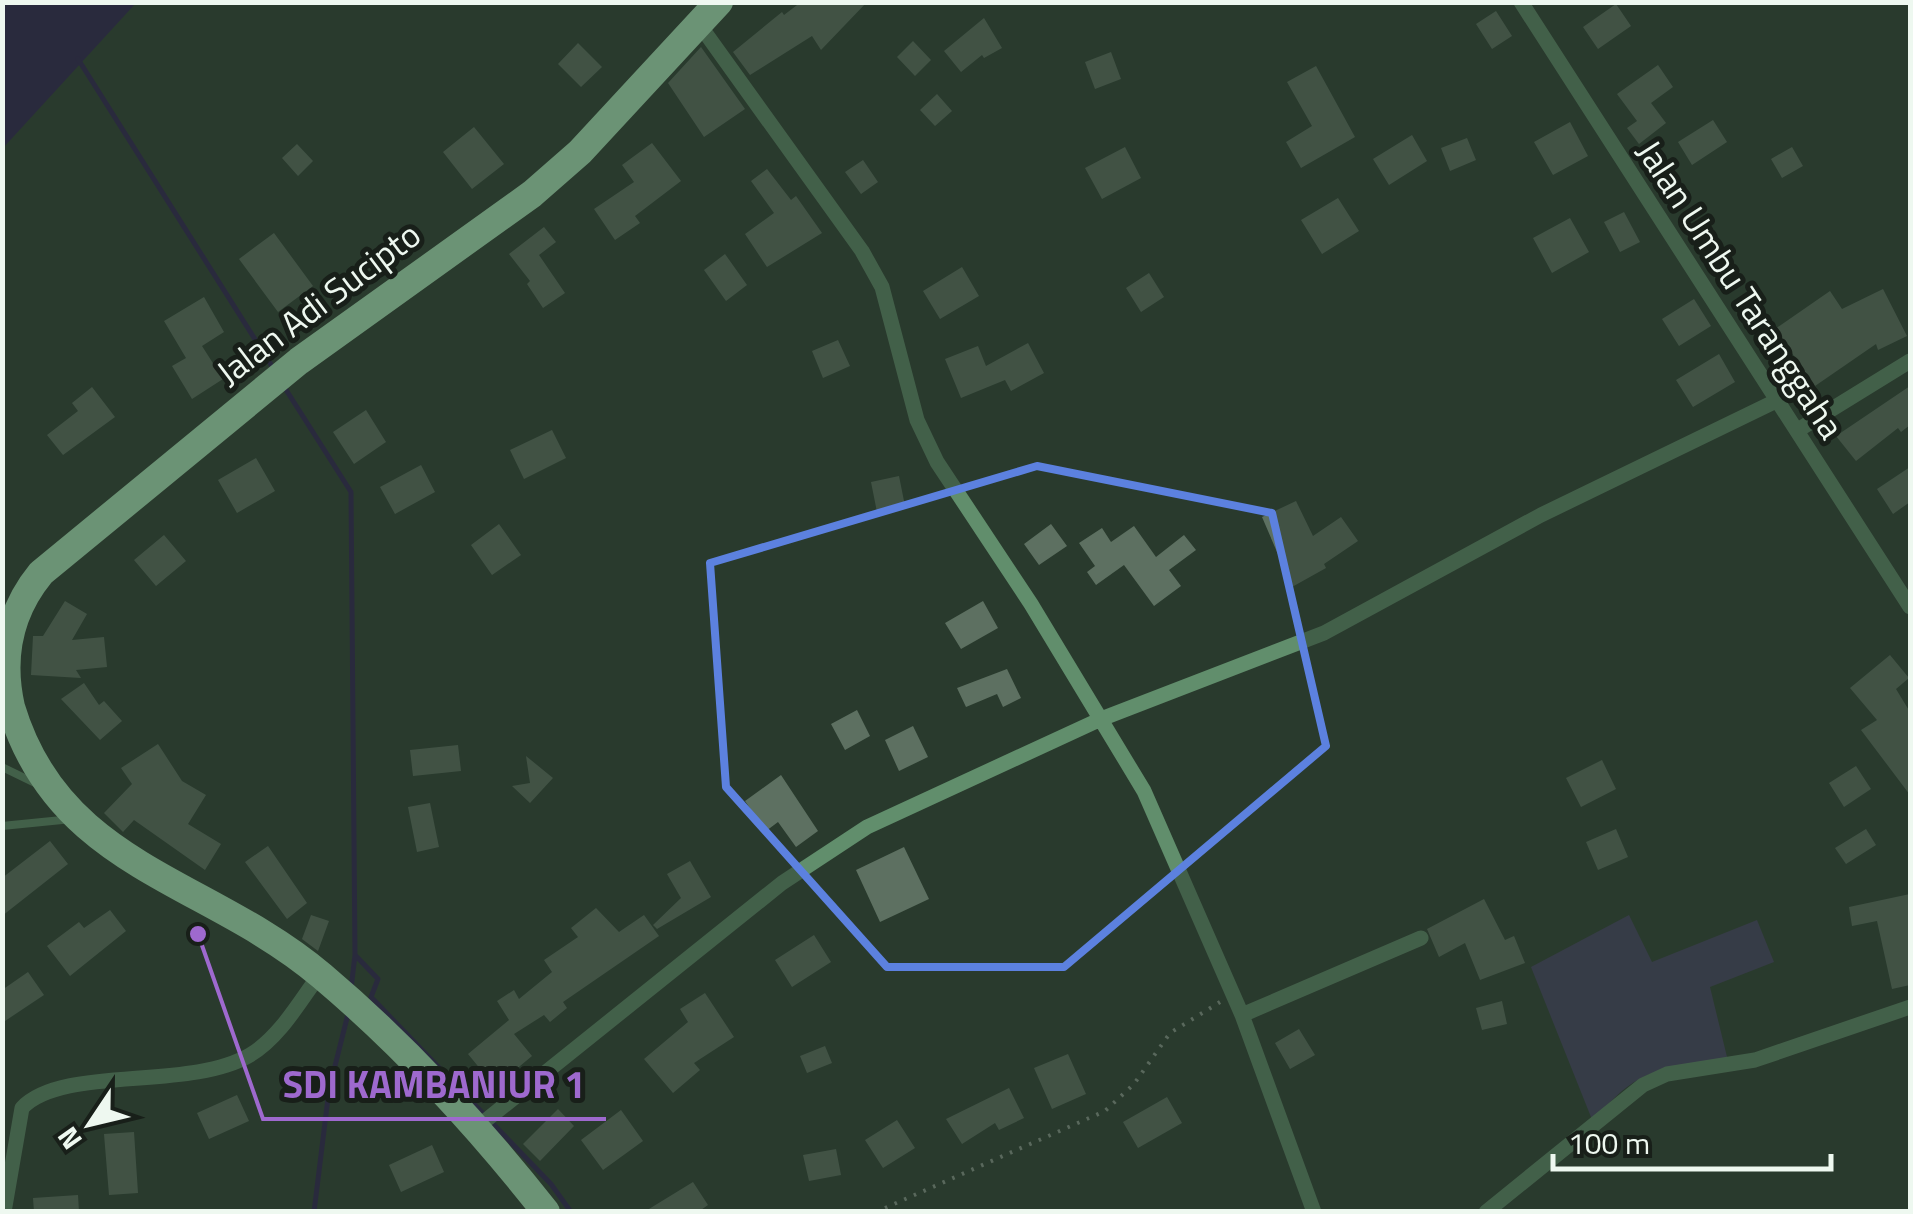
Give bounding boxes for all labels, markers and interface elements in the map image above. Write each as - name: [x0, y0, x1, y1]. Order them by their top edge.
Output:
- street label: Jalan Umbu Taranggaha: [1624, 129, 1858, 449]
- street label: Jalan Adi Sucipto: [204, 208, 432, 398]
- callout: SDI KAMBANIUR 1: [263, 1051, 606, 1119]
- text: SDI KAMBANIUR 1: [282, 1055, 586, 1113]
- north arrow: [40, 1074, 140, 1174]
- scale bar: [1553, 1109, 1830, 1171]
- text: N: [46, 1118, 92, 1159]
- text: 100 m: [1568, 1120, 1650, 1166]

